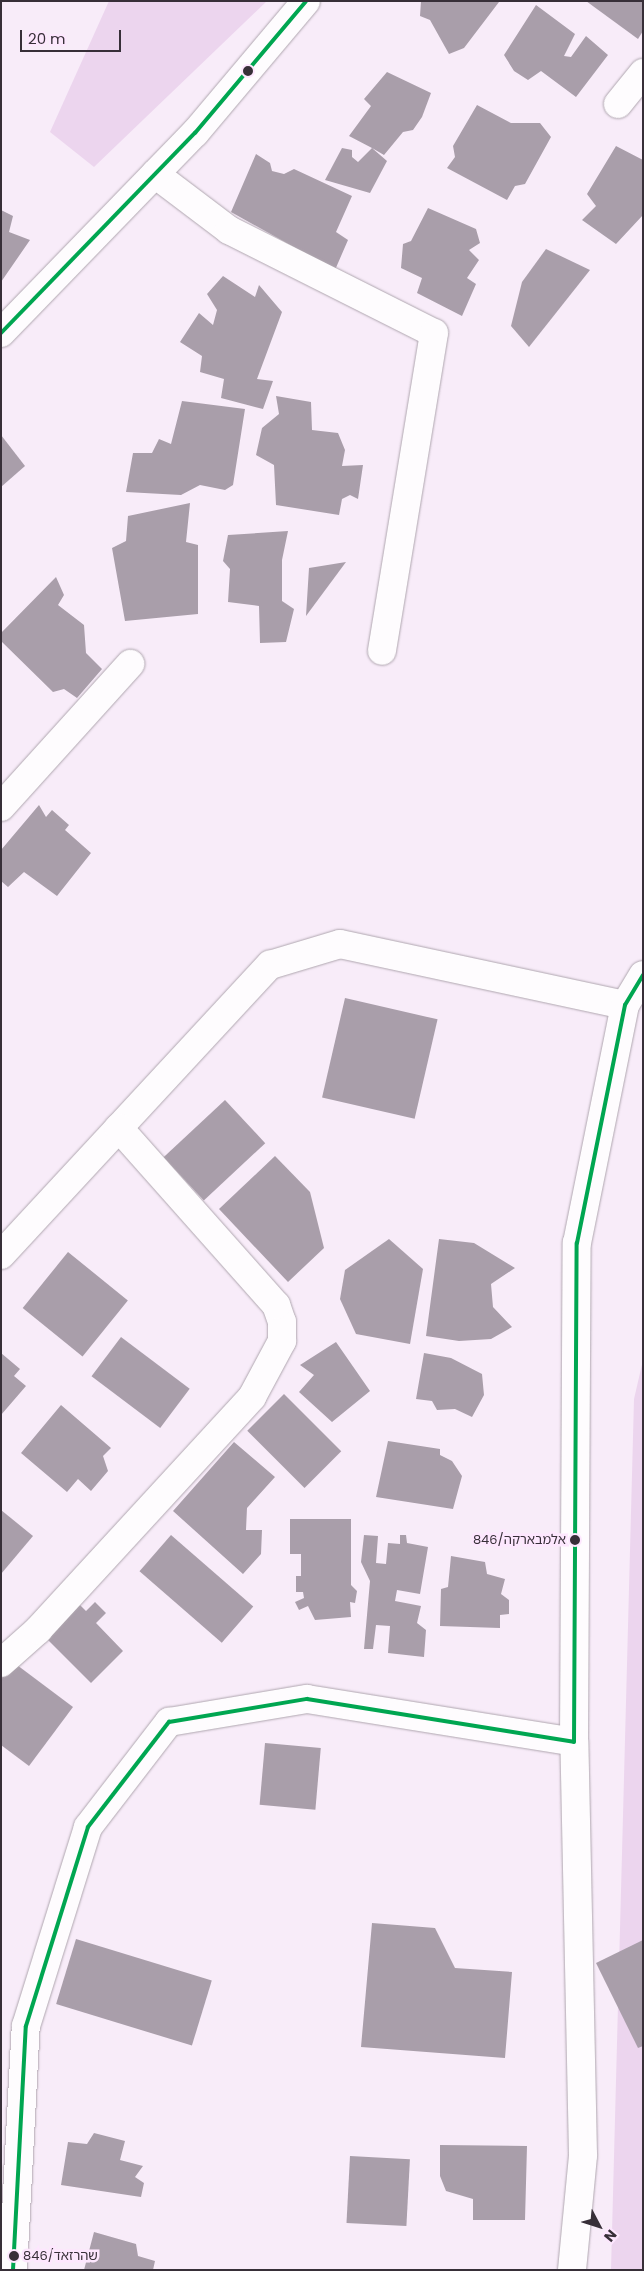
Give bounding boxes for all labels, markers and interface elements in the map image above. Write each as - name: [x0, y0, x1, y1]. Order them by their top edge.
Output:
- scale bar: [22, 20, 124, 52]
- text: 20 m: [28, 28, 66, 49]
- unlabelled marker: [243, 66, 253, 76]
- place label: אלמבארקה/846: [473, 1532, 566, 1548]
- marker: אלמבארקה/846: [570, 1535, 580, 1545]
- north arrow: [574, 2201, 624, 2251]
- text: N: [599, 2225, 622, 2246]
- place label: 846/שהרזאד: [23, 2248, 98, 2264]
- marker: 846/שהרזאד: [9, 2251, 19, 2261]

